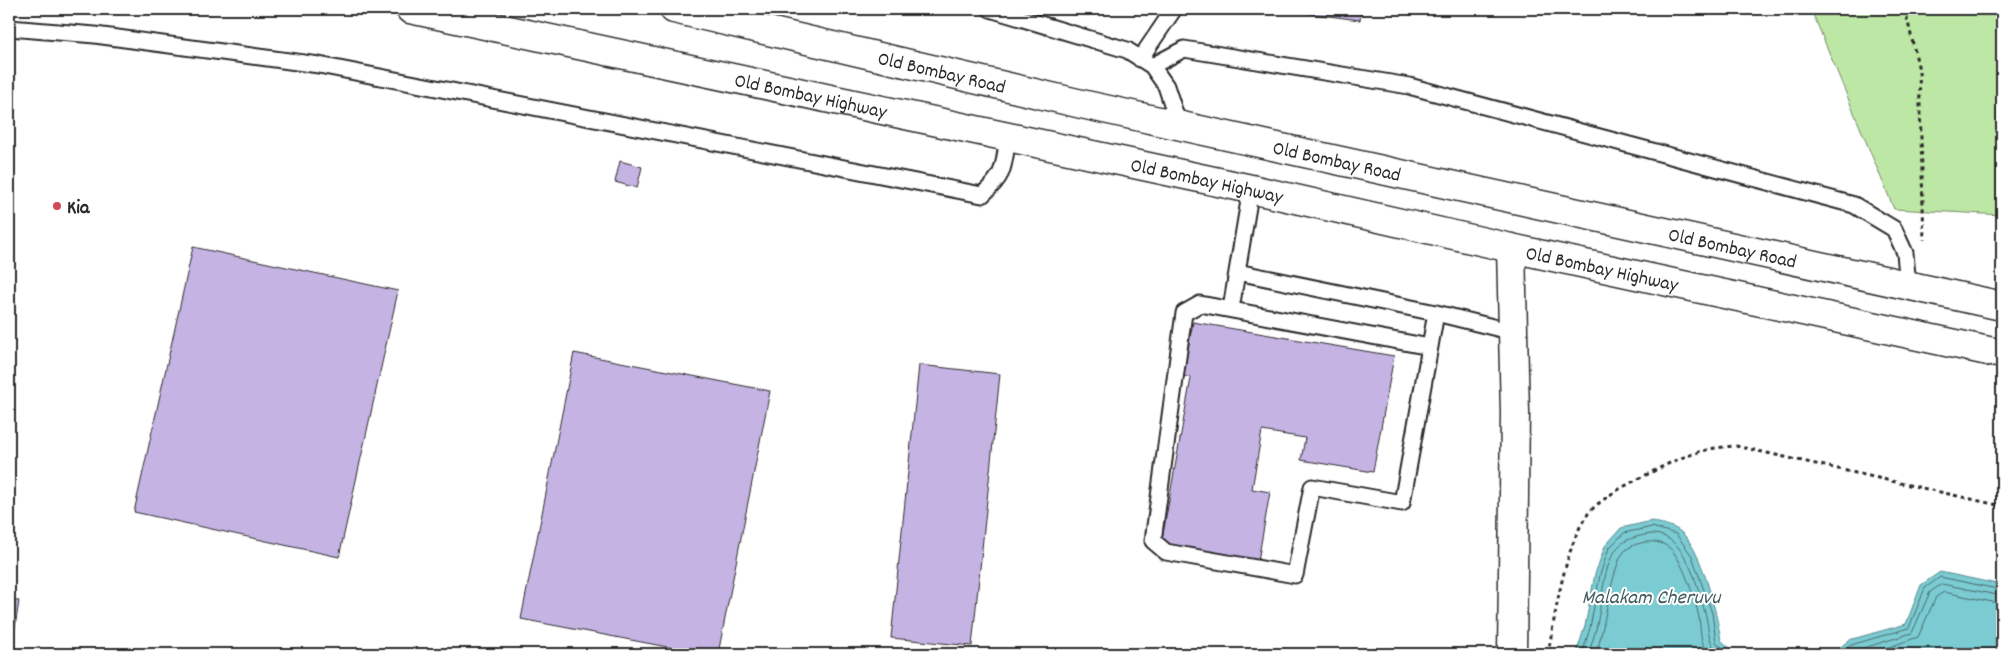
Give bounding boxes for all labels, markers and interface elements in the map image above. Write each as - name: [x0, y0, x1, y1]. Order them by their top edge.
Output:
- street label: Old Bombay Road: [874, 46, 1008, 103]
- street label: Old Bombay Highway: [731, 68, 890, 128]
- street label: Old Bombay Road: [1270, 135, 1403, 191]
- street label: Old Bombay Highway: [1127, 153, 1286, 213]
- place label: Kia: [67, 195, 90, 223]
- marker: Kia: [51, 200, 63, 212]
- street label: Old Bombay Road: [1665, 222, 1799, 277]
- street label: Old Bombay Highway: [1523, 241, 1681, 301]
- water label: Malakam Cheruvu: [1582, 584, 1722, 614]

